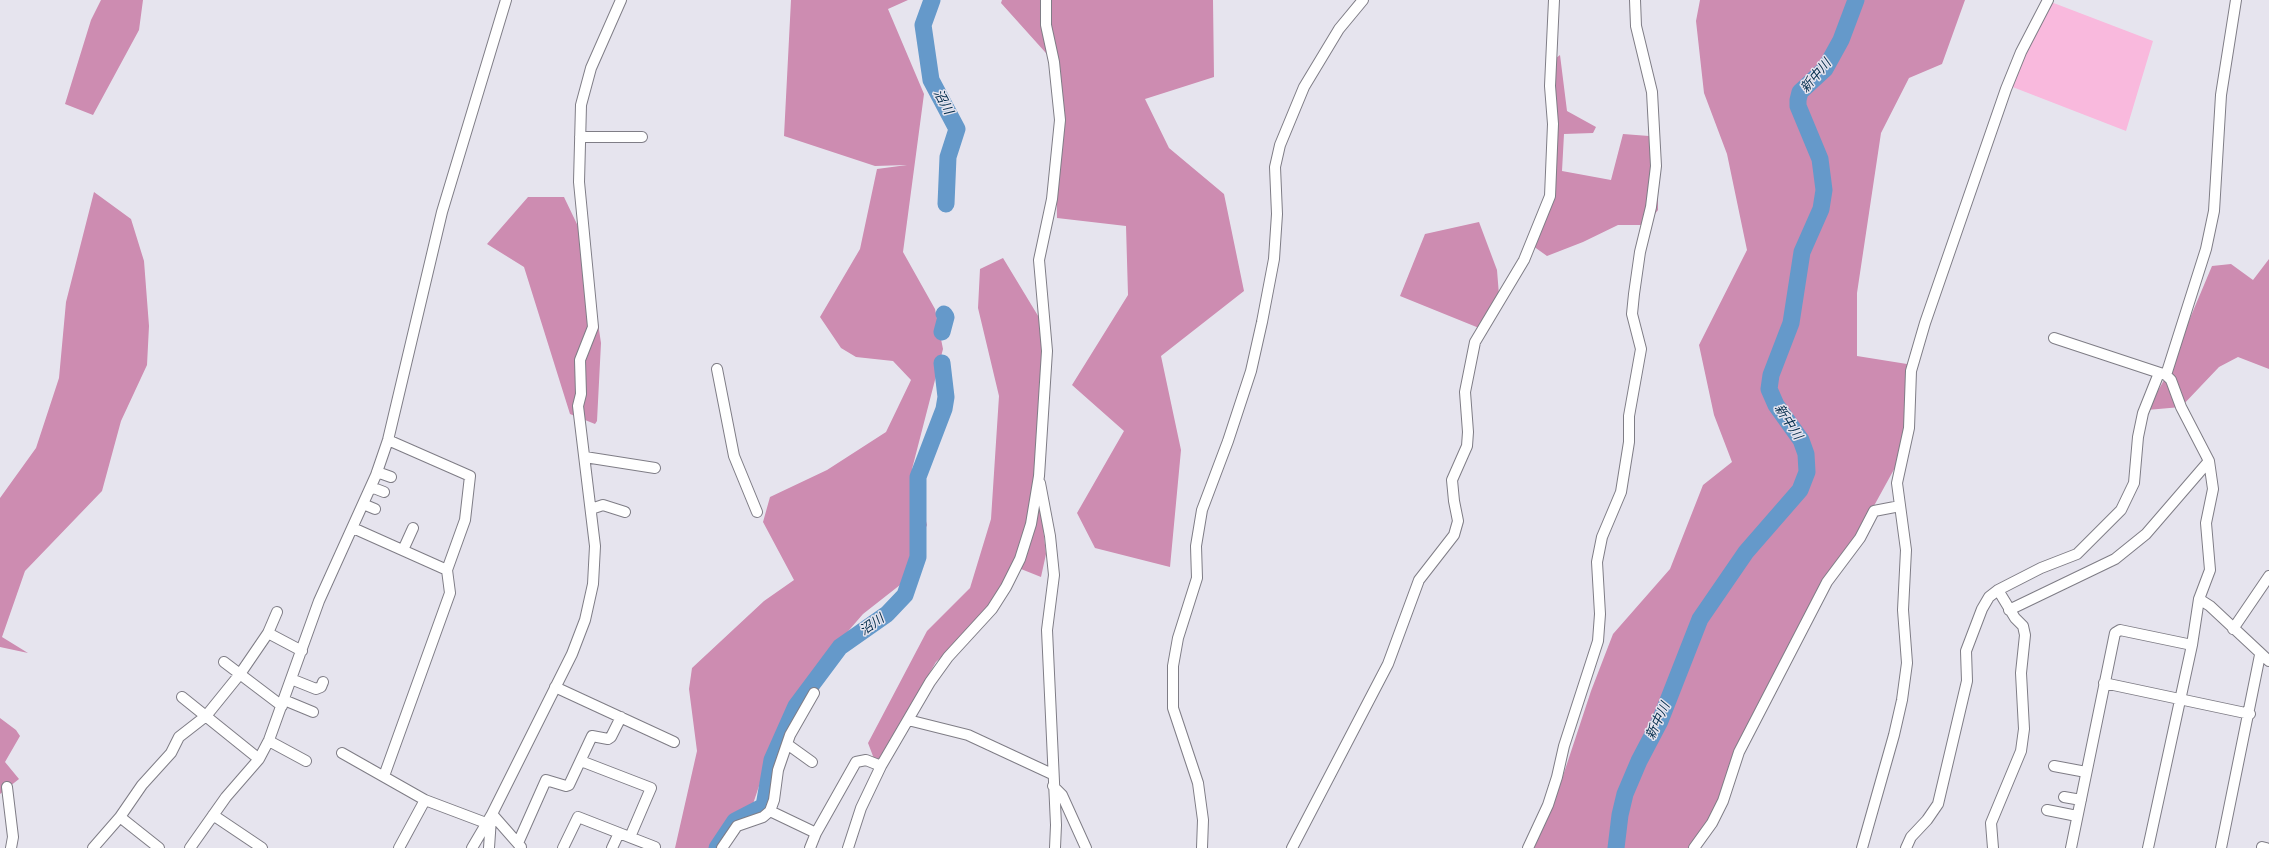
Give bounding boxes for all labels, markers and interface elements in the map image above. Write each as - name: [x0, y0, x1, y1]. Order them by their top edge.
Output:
- water label: 新中川: [1797, 56, 1835, 96]
- water label: 沼川: [930, 87, 956, 117]
- water label: 新中川: [1771, 401, 1805, 443]
- water label: 沼川: [857, 611, 887, 639]
- water label: 新中川: [1643, 700, 1673, 742]

